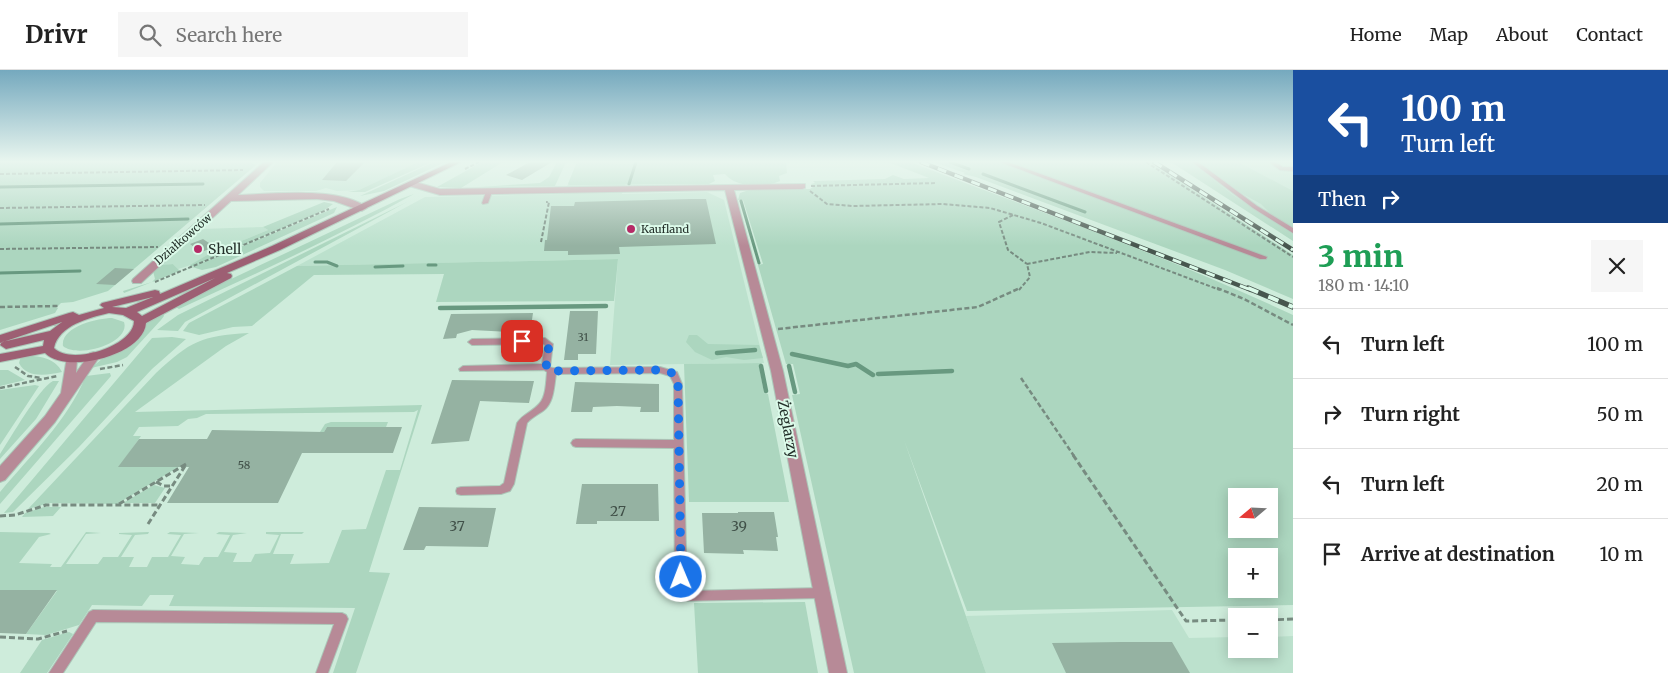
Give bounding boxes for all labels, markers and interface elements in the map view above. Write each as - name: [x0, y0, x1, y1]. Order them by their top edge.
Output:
- search box: [118, 12, 468, 57]
- text: Drivr: [25, 19, 88, 50]
- icon: search: [136, 21, 164, 49]
- text: Search here: [176, 23, 282, 47]
- text: Home: [1350, 23, 1402, 46]
- text: Map: [1430, 23, 1468, 46]
- text: About: [1496, 23, 1548, 46]
- text: Contact: [1576, 23, 1643, 46]
- text: 100 m: [1401, 87, 1506, 131]
- icon: left: [1318, 90, 1383, 155]
- text: Turn left: [1401, 130, 1495, 158]
- icon: right: [1376, 185, 1404, 213]
- text: Then: [1318, 187, 1366, 211]
- street label: Działkowców: [152, 210, 215, 268]
- place label: Kaufland: [641, 222, 690, 236]
- marker: Kaufland: [625, 223, 637, 235]
- text: 3 min: [1318, 237, 1403, 275]
- place label: Shell: [208, 240, 242, 258]
- button: close: [1591, 240, 1643, 292]
- marker: Shell: [192, 243, 204, 255]
- text: 180 m · 14:10: [1318, 275, 1409, 295]
- pin: [501, 320, 543, 362]
- icon: arrive: [508, 327, 536, 355]
- house number: 31: [578, 330, 588, 344]
- icon: left: [1318, 330, 1346, 358]
- text: Turn left: [1361, 332, 1445, 356]
- text: 100 m: [1587, 332, 1643, 356]
- street label: Żeglarzy: [774, 398, 803, 460]
- icon: right: [1318, 400, 1346, 428]
- text: Turn right: [1361, 402, 1460, 426]
- text: 50 m: [1597, 402, 1643, 426]
- house number: 58: [238, 458, 251, 472]
- icon: left: [1318, 470, 1346, 498]
- text: Turn left: [1361, 472, 1445, 496]
- text: 20 m: [1596, 472, 1643, 496]
- north arrow: [1228, 488, 1278, 538]
- map controls: [1228, 488, 1278, 658]
- house number: 27: [610, 502, 626, 520]
- house number: 37: [449, 517, 465, 535]
- house number: 39: [731, 517, 747, 535]
- icon: arrive: [1318, 540, 1346, 568]
- text: Arrive at destination: [1361, 542, 1555, 566]
- text: 10 m: [1600, 542, 1643, 566]
- button: +: [1228, 548, 1278, 598]
- position arrow: [654, 550, 706, 602]
- button: −: [1228, 608, 1278, 658]

